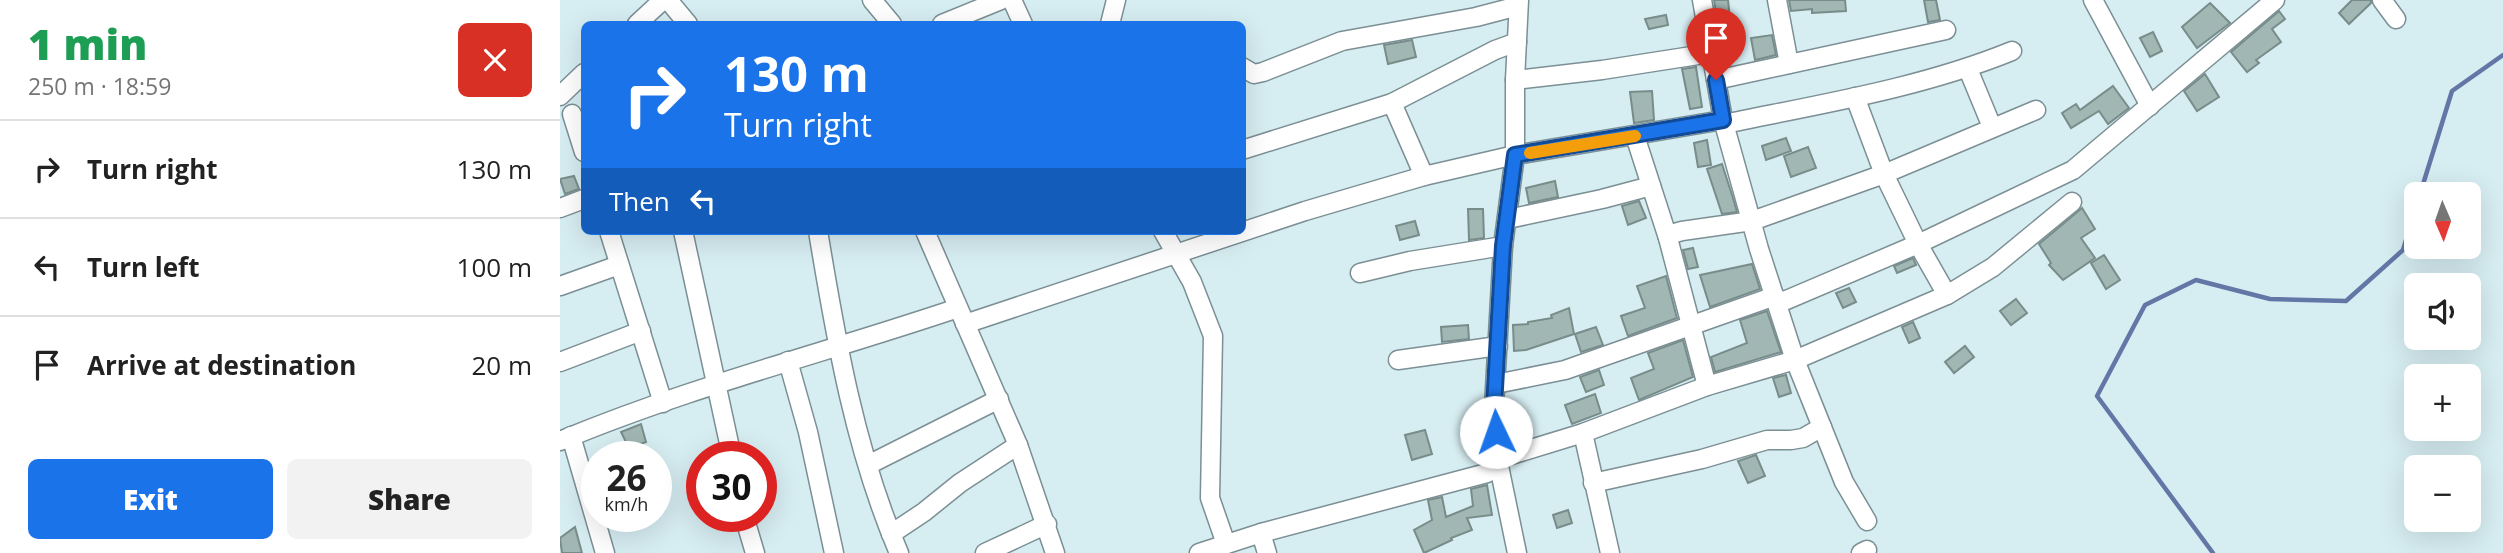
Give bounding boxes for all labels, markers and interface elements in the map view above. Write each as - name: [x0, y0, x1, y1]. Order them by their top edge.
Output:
- pin: [1686, 8, 1746, 80]
- text: 1 min: [28, 15, 147, 72]
- icon: arrive: [1697, 19, 1735, 57]
- button: close: [458, 23, 532, 97]
- text: 130 m: [724, 40, 869, 106]
- icon: right: [609, 49, 700, 140]
- text: 250 m · 18:59: [28, 70, 171, 102]
- text: Turn right: [724, 103, 872, 146]
- icon: right: [28, 150, 66, 188]
- text: Turn right: [87, 151, 218, 187]
- text: 130 m: [457, 151, 532, 187]
- icon: left: [684, 182, 722, 220]
- north arrow: [2404, 182, 2482, 259]
- map controls: [2404, 182, 2481, 532]
- text: Then: [609, 183, 670, 219]
- icon: left: [28, 248, 66, 286]
- text: Turn left: [87, 249, 199, 285]
- text: 100 m: [457, 249, 532, 285]
- button: sound: [2404, 273, 2481, 350]
- icon: arrive: [28, 346, 66, 384]
- text: Arrive at destination: [87, 347, 356, 383]
- text: 20 m: [471, 347, 532, 383]
- button: +: [2404, 364, 2481, 441]
- position arrow: [1459, 395, 1533, 469]
- speed limit sign: 30: [686, 441, 777, 532]
- text: 26: [606, 454, 647, 501]
- button: −: [2404, 455, 2481, 532]
- button: Exit: [28, 459, 273, 539]
- button: Share: [287, 459, 532, 539]
- text: km/h: [605, 492, 648, 516]

